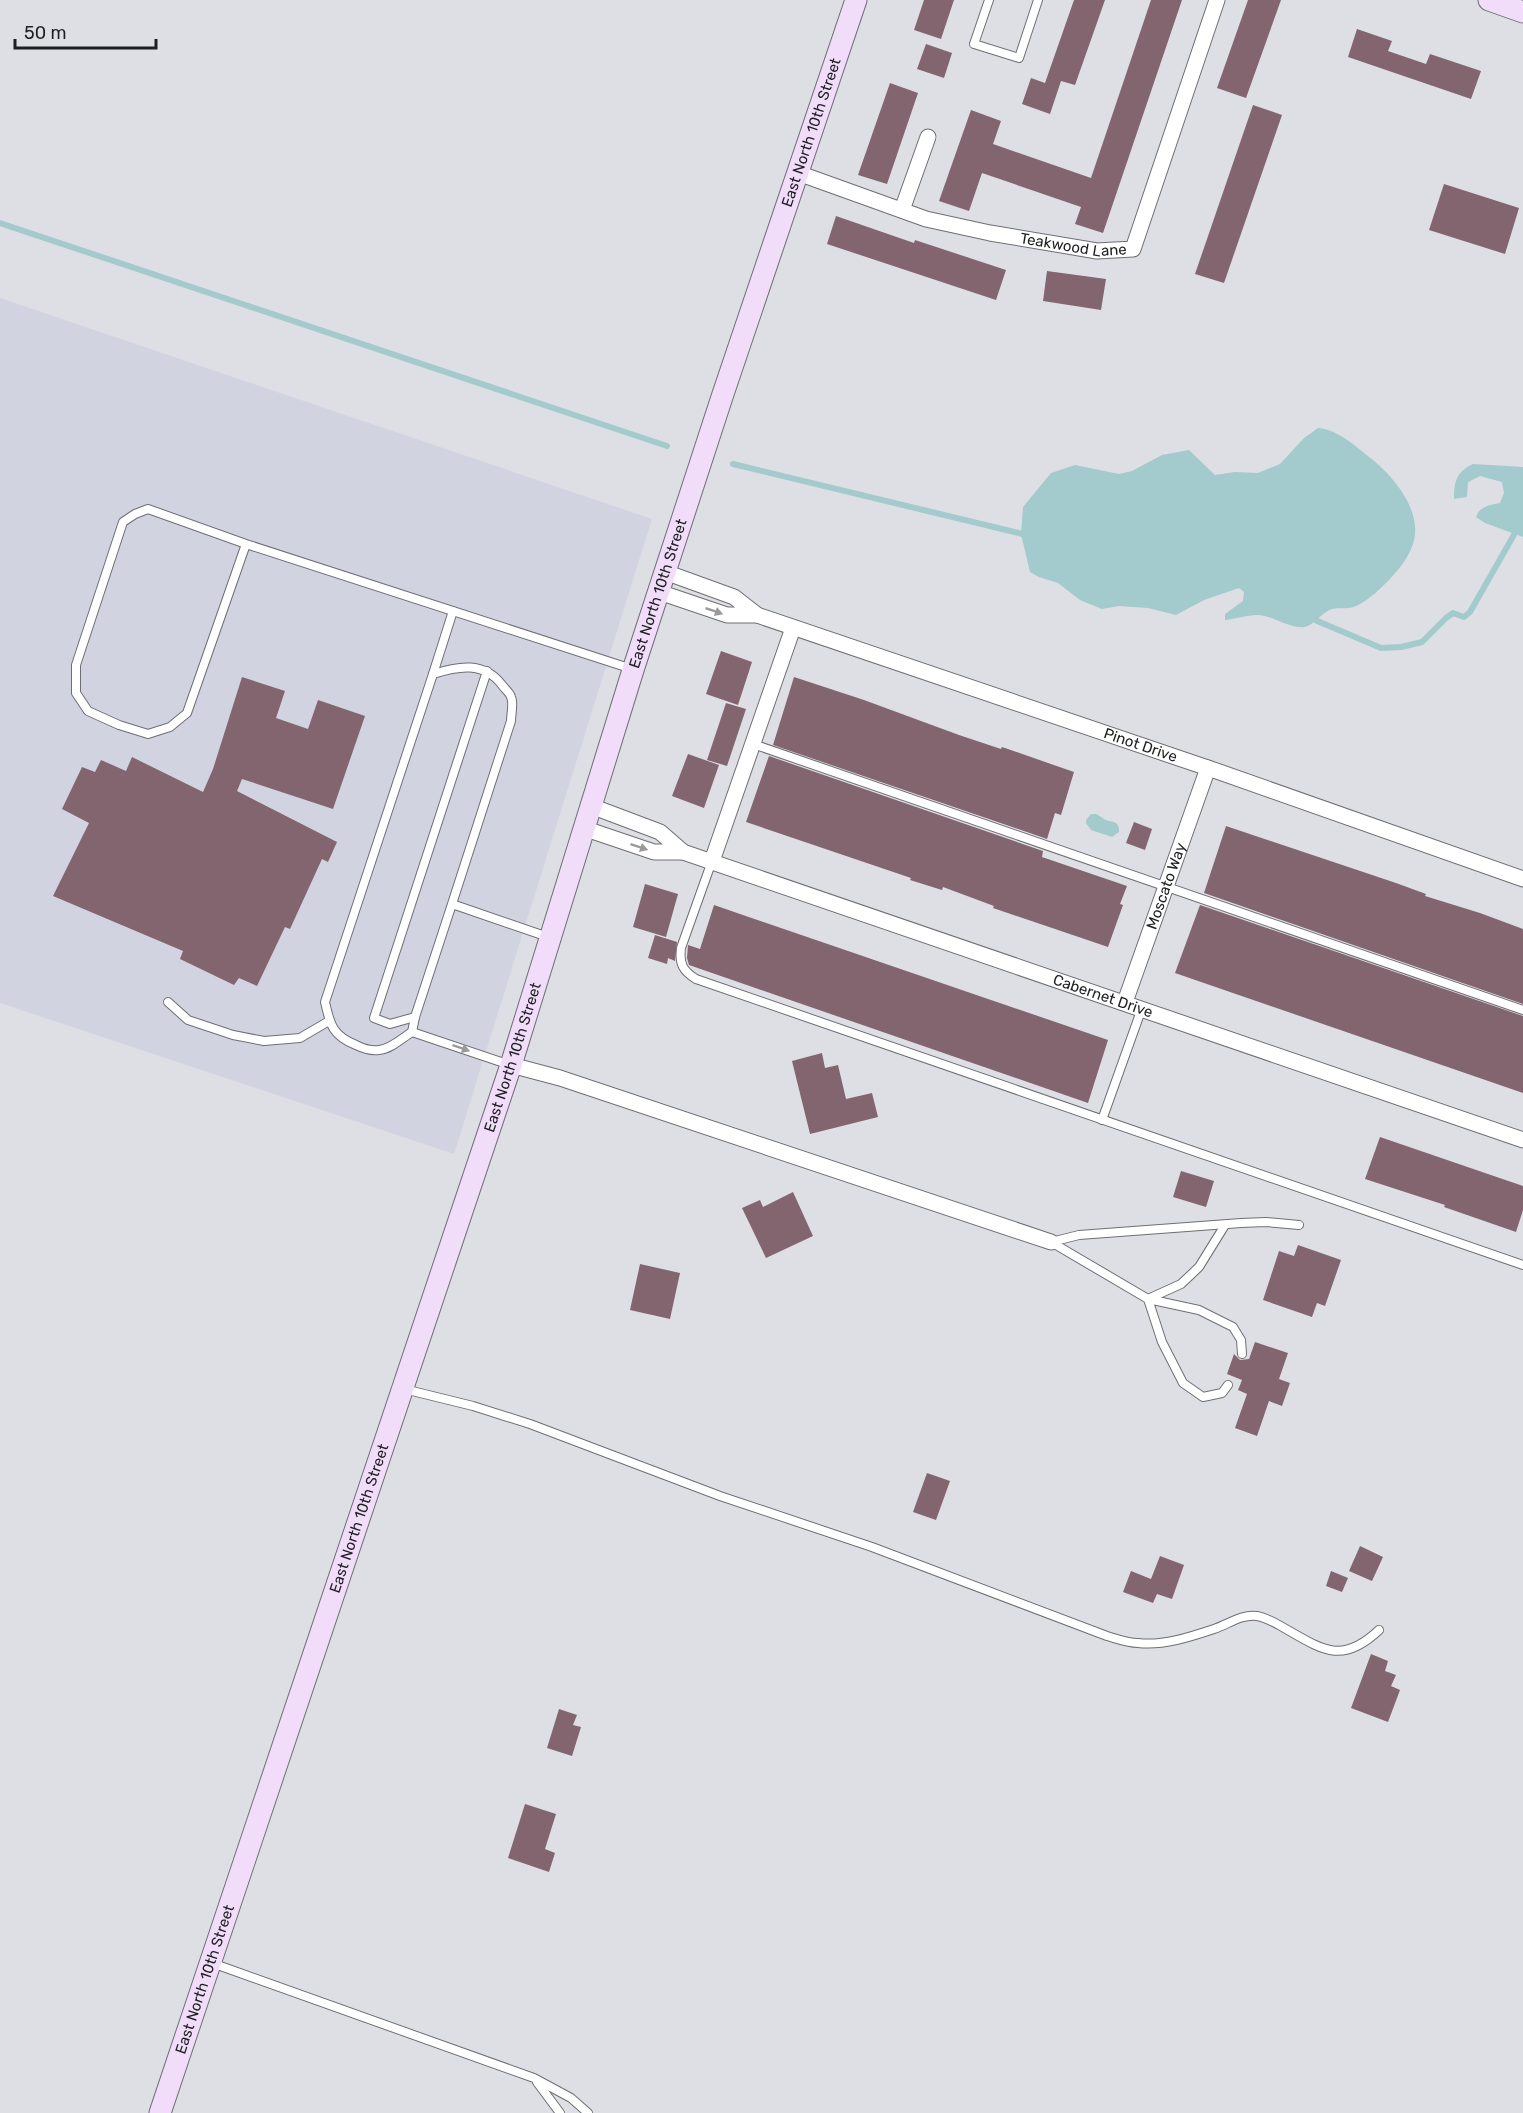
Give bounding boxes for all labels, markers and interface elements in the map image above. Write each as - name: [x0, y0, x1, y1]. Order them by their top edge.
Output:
- scale bar: [15, 12, 156, 50]
- text: 50 m: [24, 22, 67, 44]
- street label: East North 10th Street: [778, 55, 845, 209]
- street label: Teakwood Lane: [1019, 229, 1127, 261]
- street label: East North 10th Street: [625, 516, 691, 671]
- one-way arrow: [705, 607, 723, 616]
- street label: Pinot Drive: [1101, 724, 1180, 766]
- street label: Moscato Way: [1142, 840, 1190, 932]
- one-way arrow: [630, 842, 648, 852]
- street label: Cabernet Drive: [1051, 971, 1155, 1021]
- street label: East North 10th Street: [480, 980, 545, 1134]
- one-way arrow: [452, 1044, 470, 1054]
- street label: East North 10th Street: [326, 1441, 392, 1595]
- street label: East North 10th Street: [171, 1902, 238, 2056]

